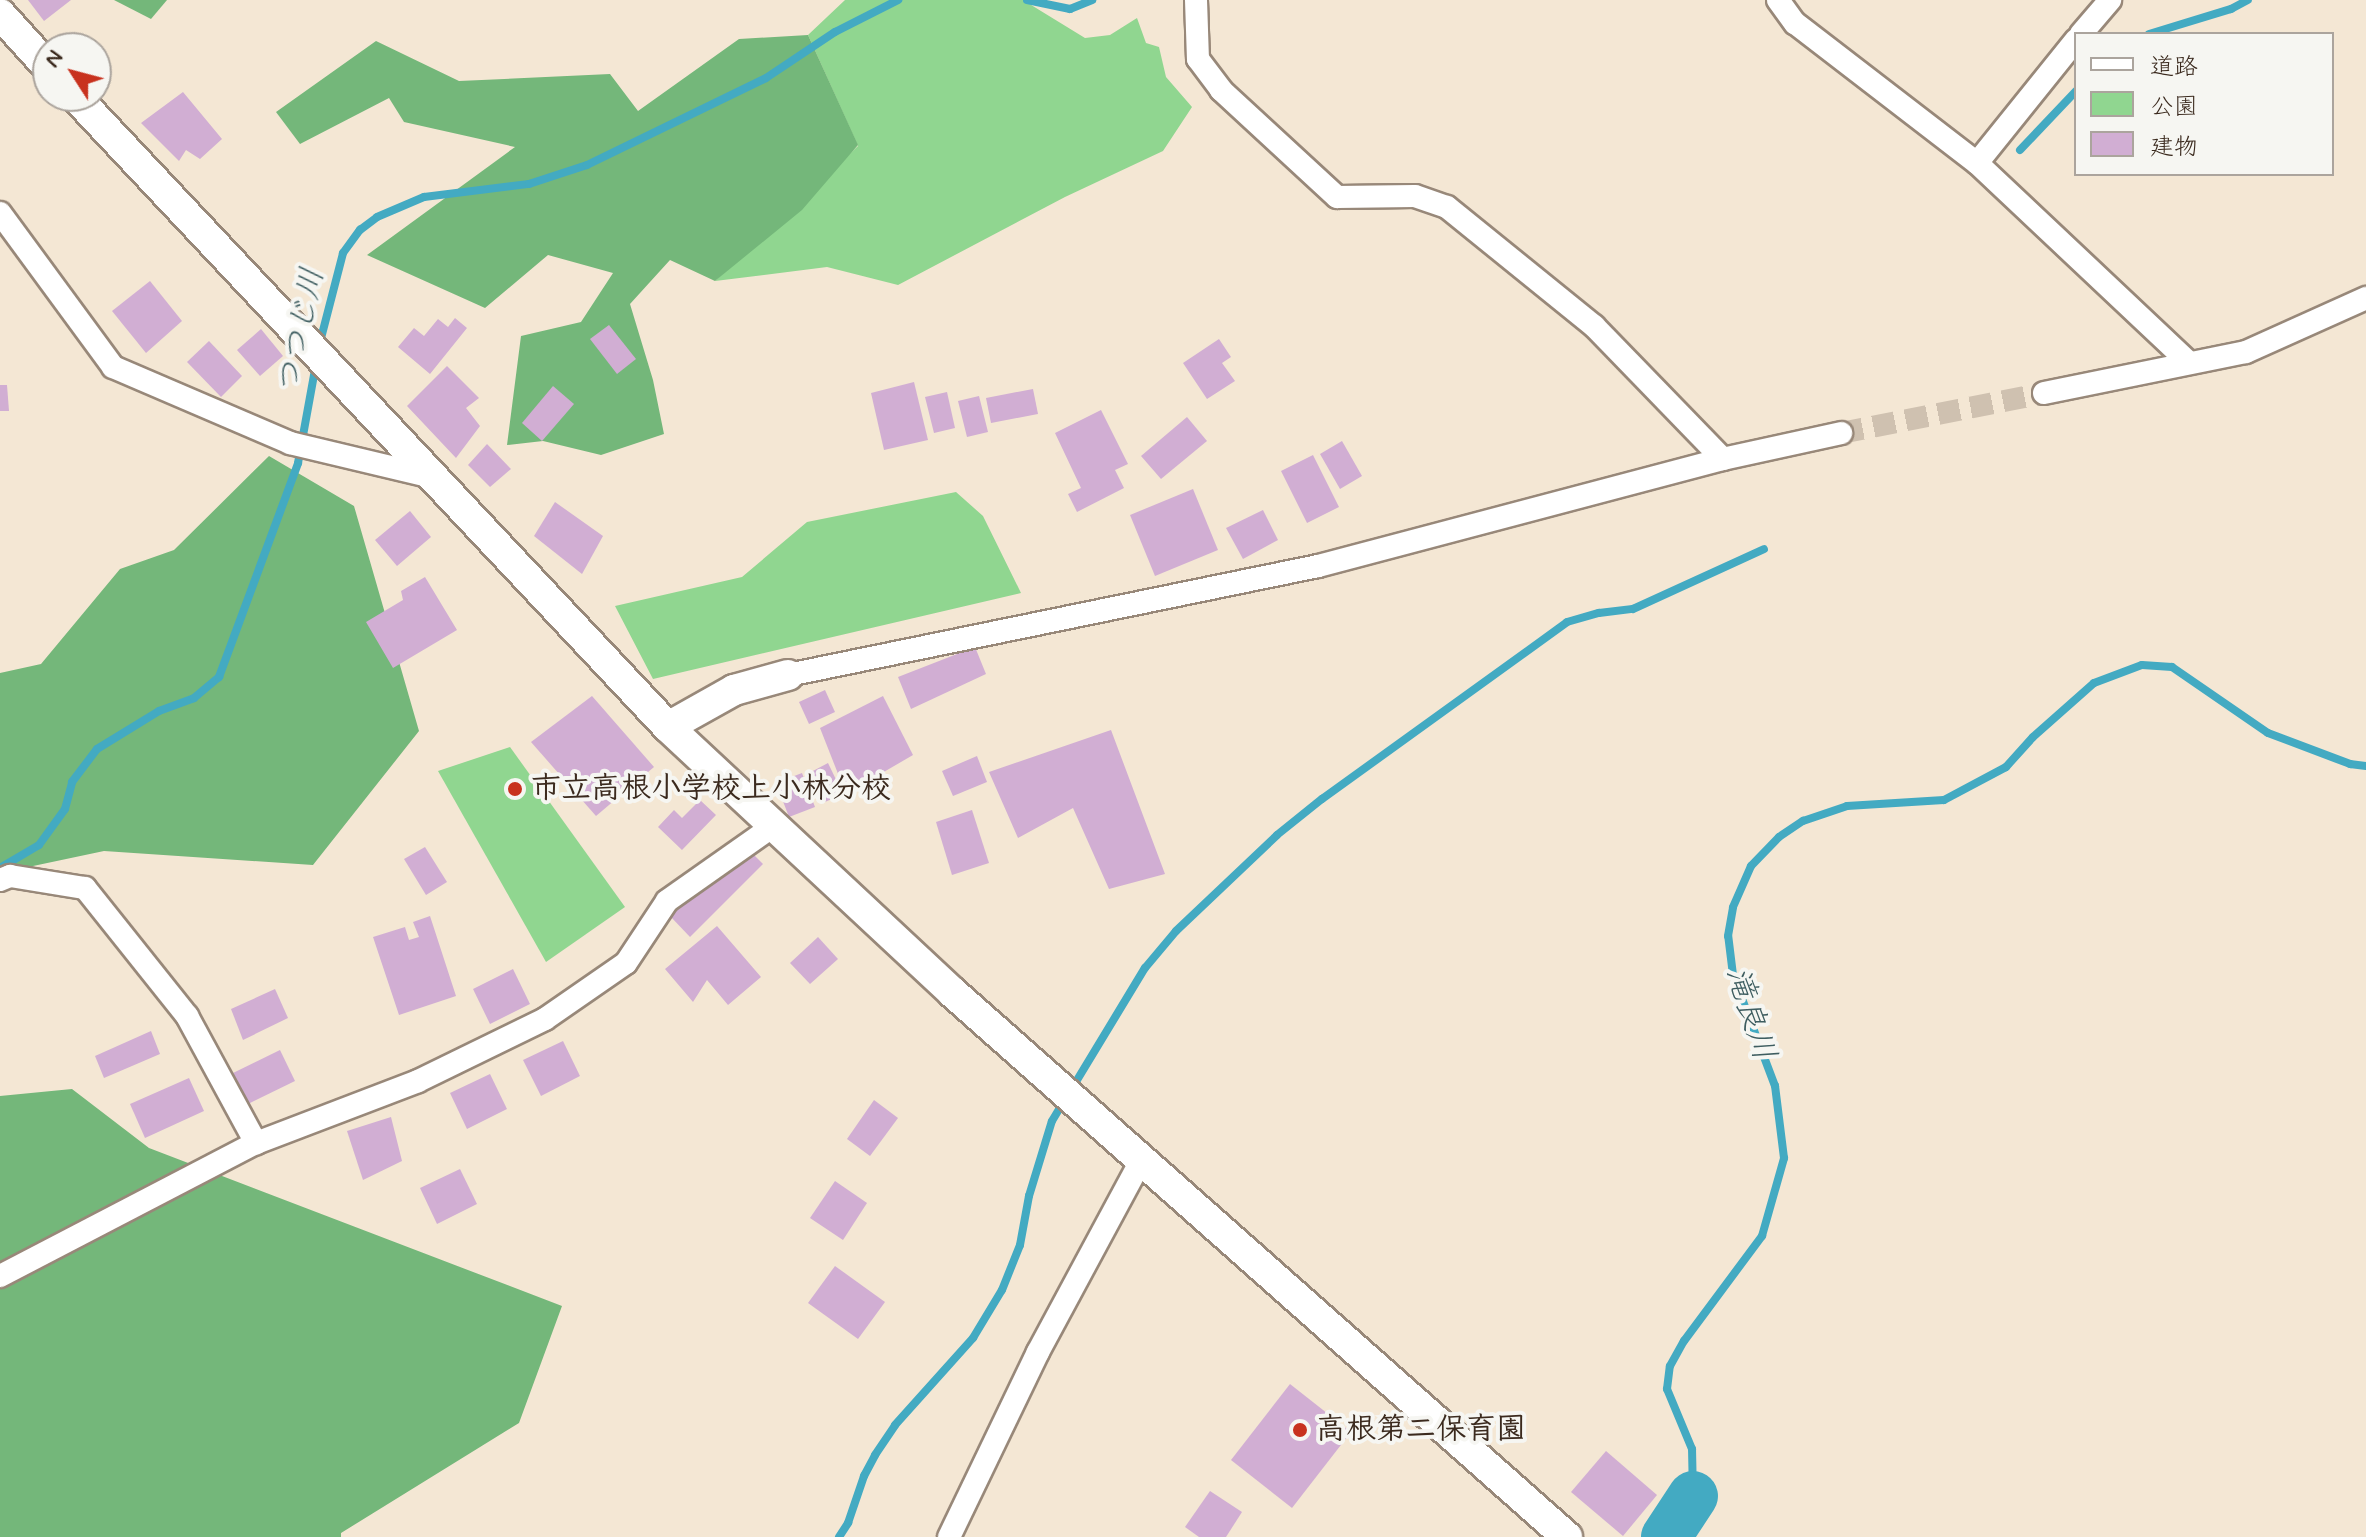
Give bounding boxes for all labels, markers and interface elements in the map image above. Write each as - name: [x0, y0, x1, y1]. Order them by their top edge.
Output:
- north arrow: [32, 32, 112, 112]
- legend: [2074, 32, 2334, 176]
- text: N: [39, 45, 70, 73]
- text: 道路: [2150, 52, 2198, 83]
- text: 公園: [2150, 92, 2198, 123]
- text: 建物: [2150, 132, 2198, 163]
- water label: つつじ川: [269, 264, 333, 398]
- place label: 市立高根小学校上小林分校: [531, 771, 891, 807]
- marker: 市立高根小学校上小林分校: [506, 780, 524, 798]
- water label: 滝良川: [1717, 962, 1783, 1066]
- place label: 高根第二保育園: [1316, 1412, 1526, 1448]
- marker: 高根第二保育園: [1291, 1421, 1309, 1439]

